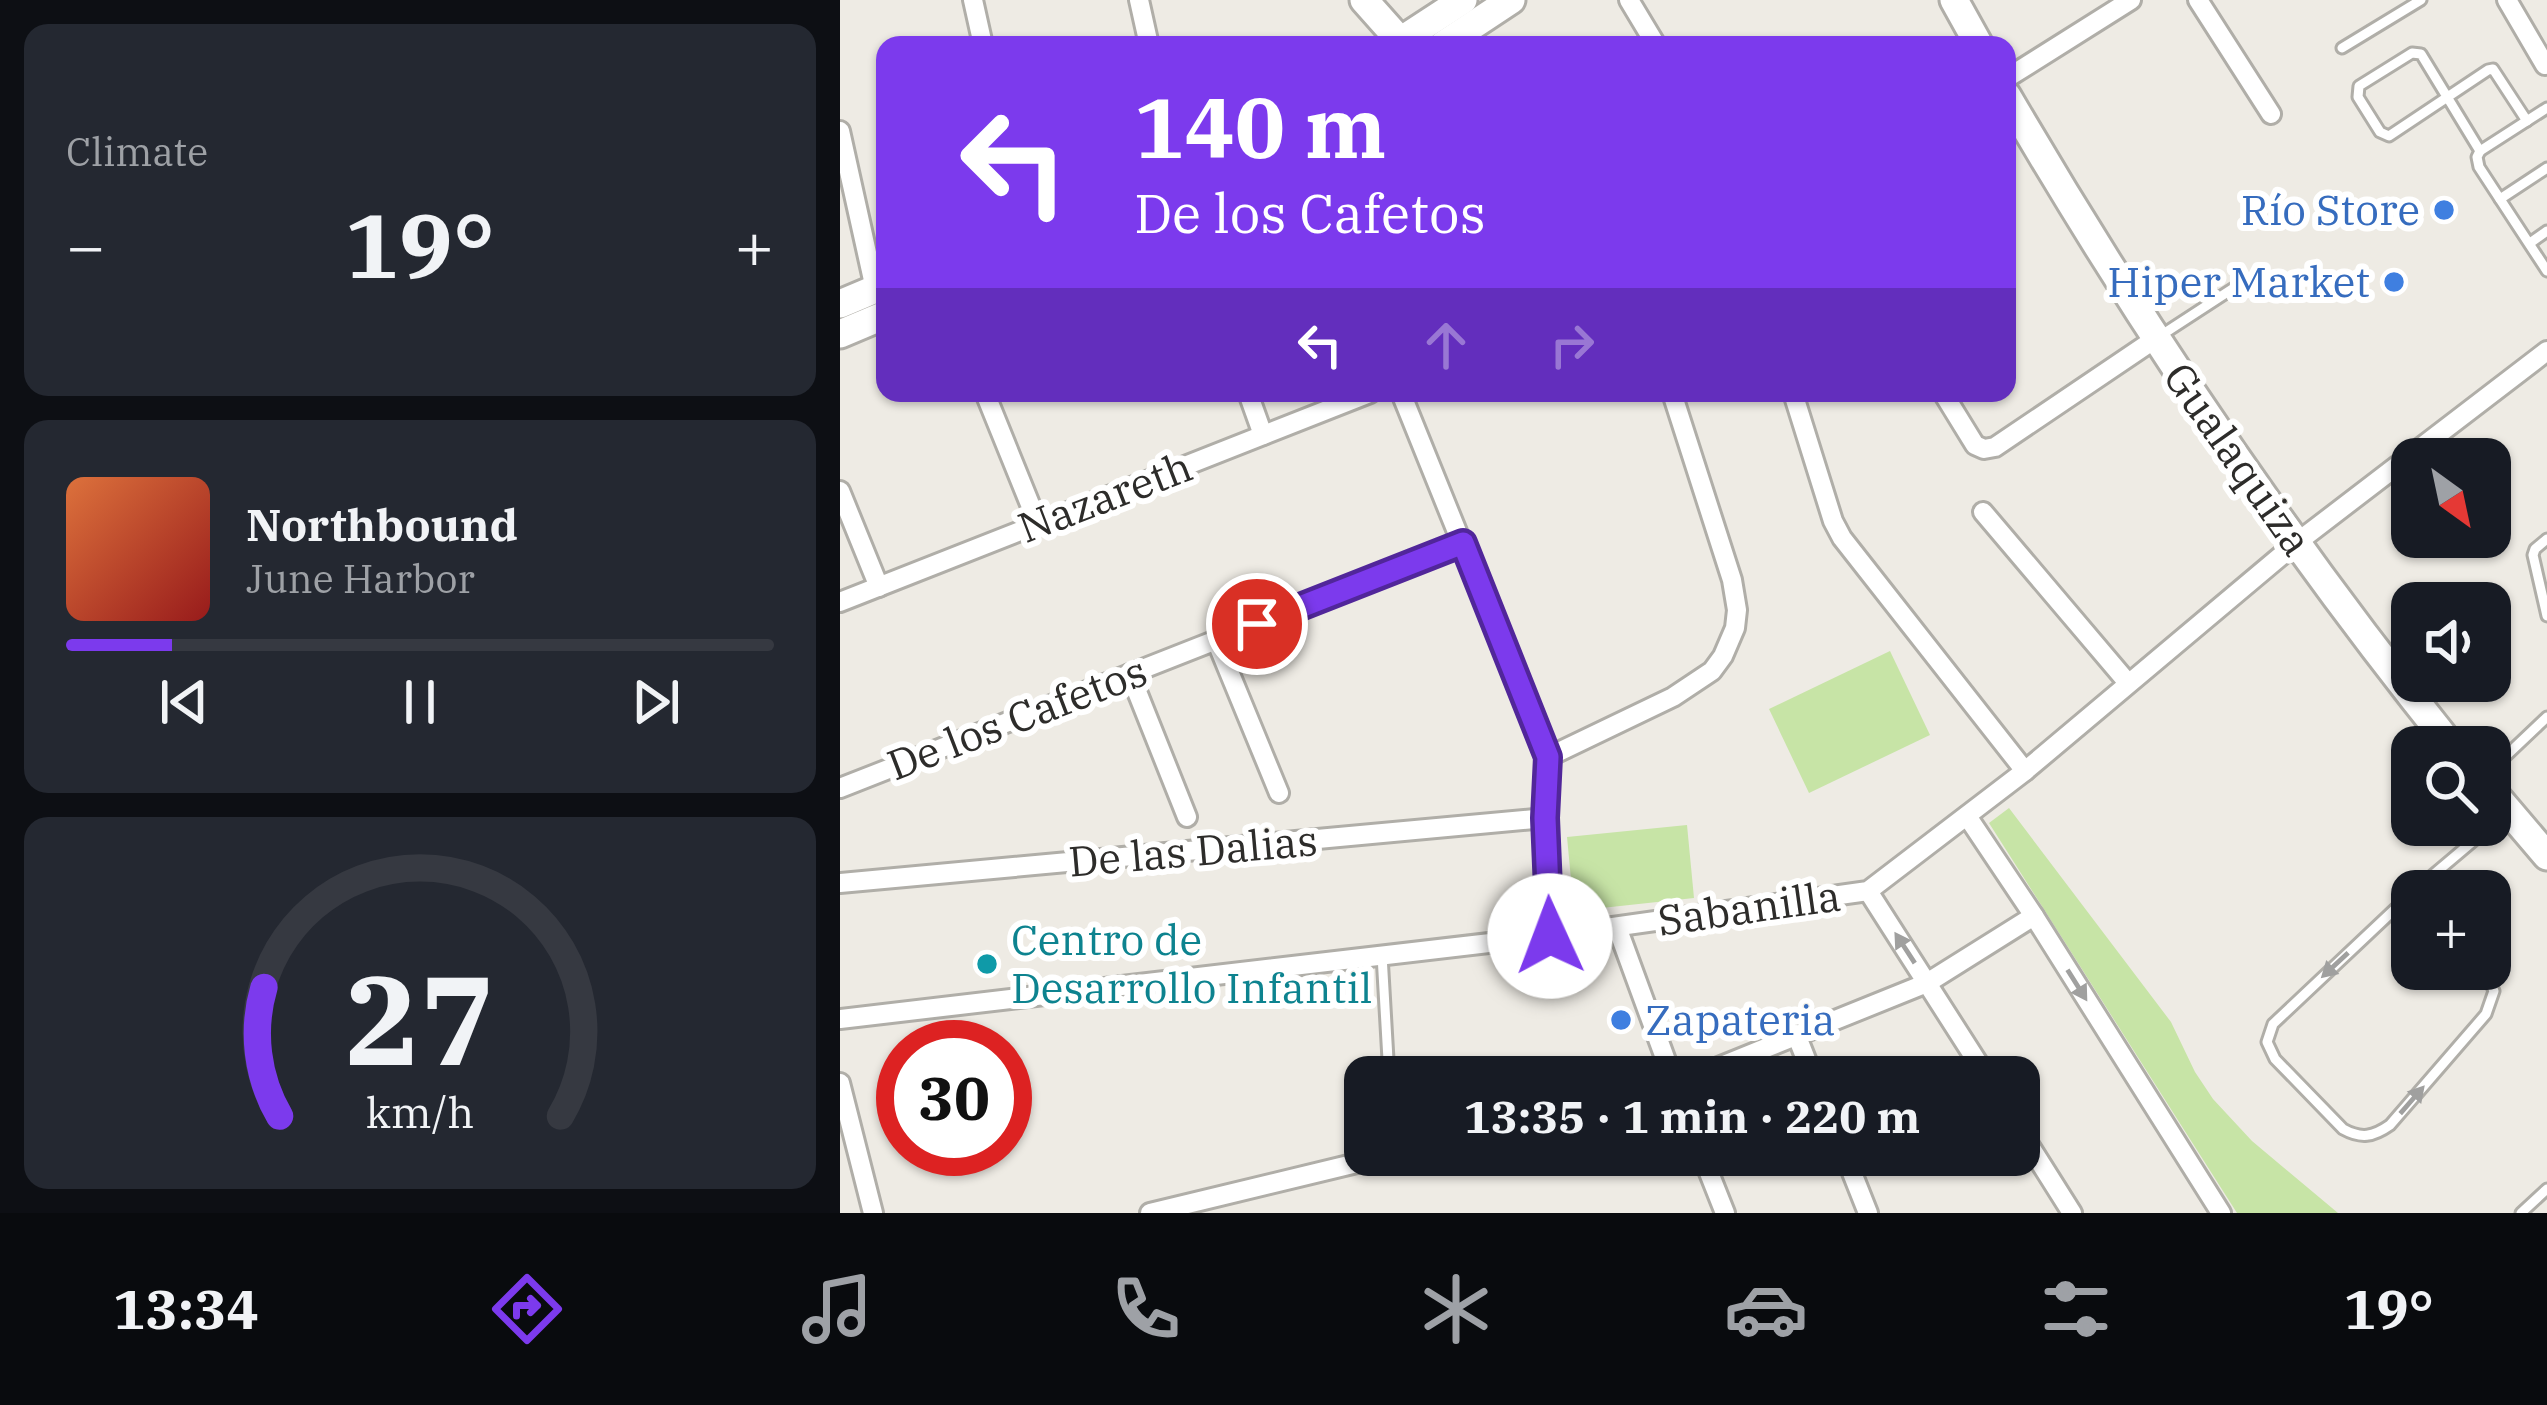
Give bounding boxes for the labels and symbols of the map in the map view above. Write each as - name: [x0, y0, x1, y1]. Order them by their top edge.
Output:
- place label: Río Store: [2241, 182, 2420, 237]
- marker: Río Store: [2431, 197, 2457, 223]
- place label: Hiper Market: [2107, 254, 2370, 309]
- marker: Hiper Market: [2381, 269, 2407, 295]
- street label: Gualaquiza: [2152, 351, 2325, 566]
- street label: Nazareth: [1010, 438, 1200, 555]
- north arrow: [2391, 438, 2511, 558]
- pin: [1206, 573, 1308, 675]
- street label: De los Cafetos: [879, 643, 1154, 792]
- street label: De las Dalias: [1066, 812, 1320, 889]
- street label: Sabanilla: [1654, 867, 1844, 948]
- position arrow: [1487, 873, 1613, 999]
- place label: Centro de Desarrollo Infantil: [1011, 912, 1372, 1015]
- one-way arrow: [1895, 932, 1917, 965]
- marker: Centro de Desarrollo Infantil: [974, 951, 1000, 977]
- one-way arrow: [2321, 951, 2350, 978]
- one-way arrow: [2065, 968, 2087, 1001]
- place label: Zapateria: [1645, 992, 1835, 1047]
- marker: Zapateria: [1608, 1007, 1634, 1033]
- speed limit sign: 30: [876, 1020, 1032, 1176]
- one-way arrow: [2398, 1085, 2424, 1115]

